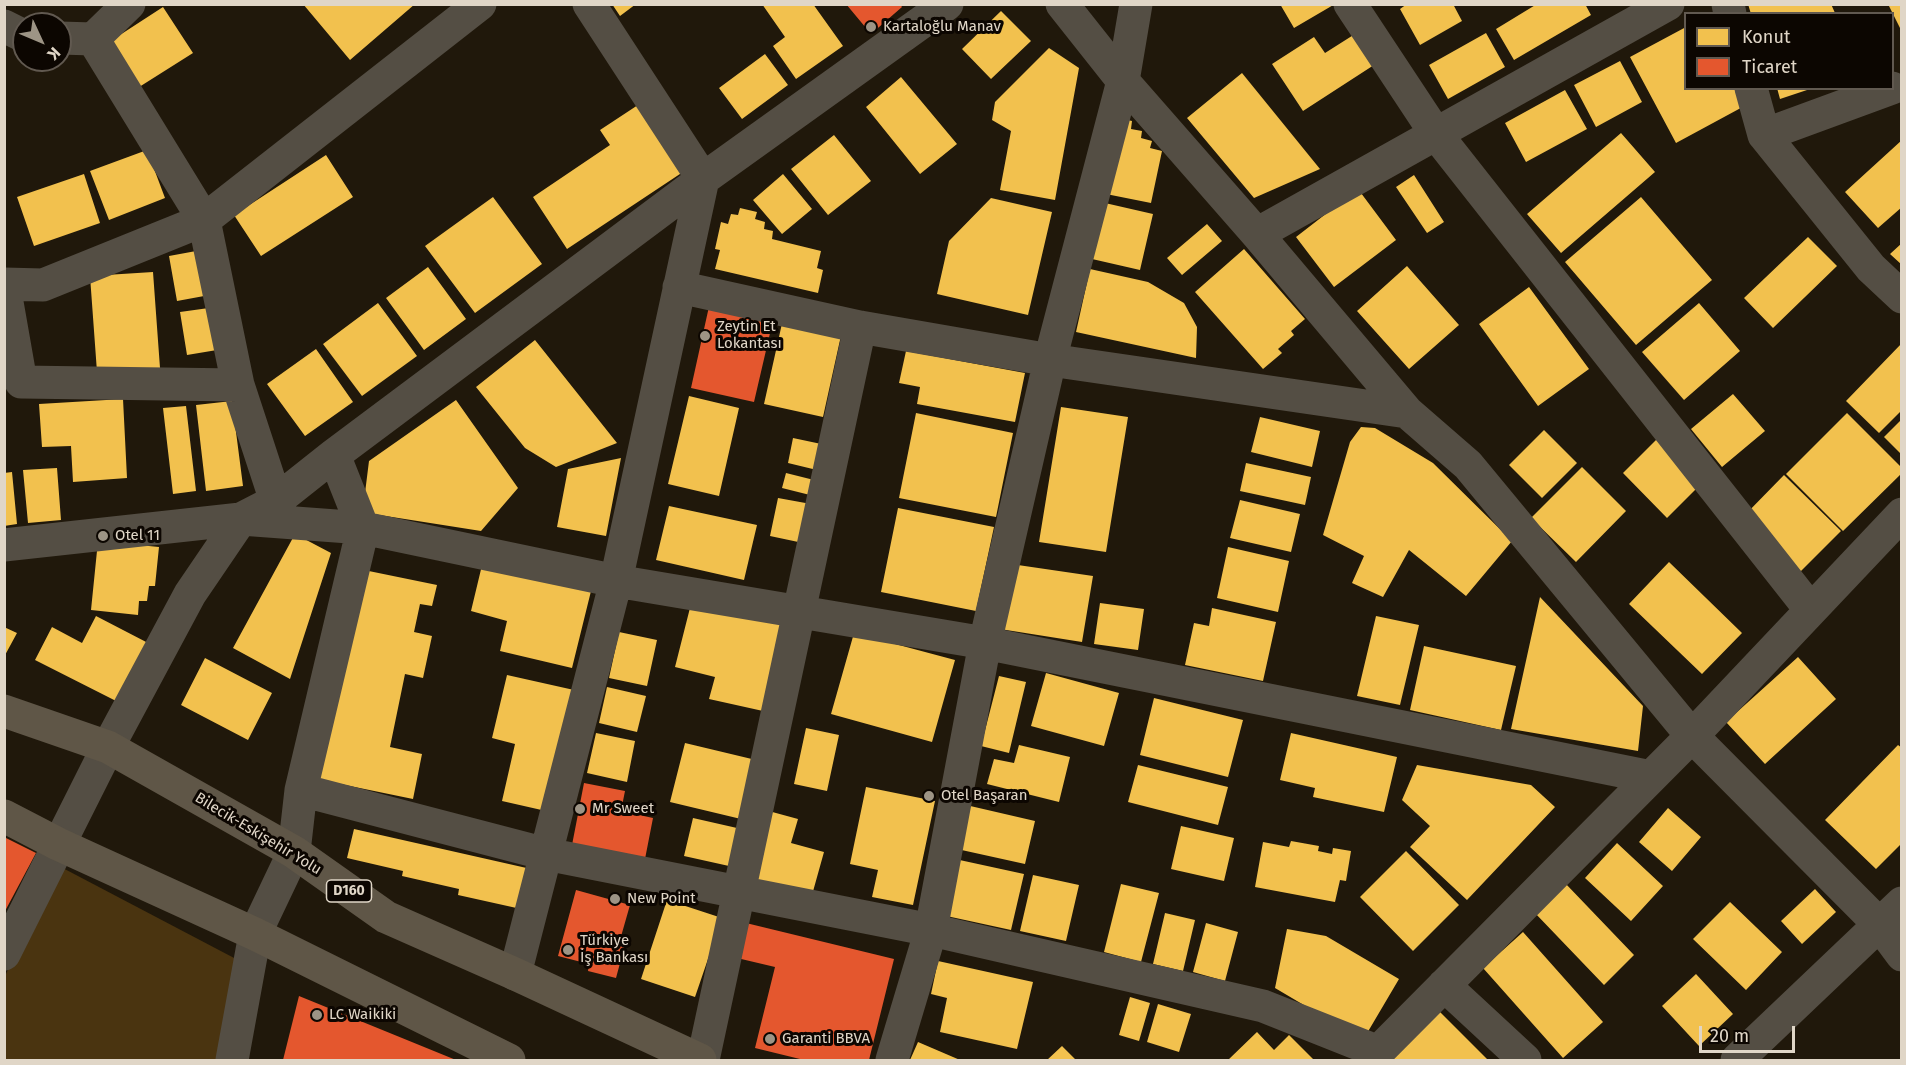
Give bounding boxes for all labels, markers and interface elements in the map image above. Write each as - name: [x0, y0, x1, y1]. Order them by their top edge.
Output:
- north arrow: [12, 12, 72, 72]
- legend: [1684, 12, 1894, 90]
- place label: Kartaloğlu Manav: [883, 18, 1001, 36]
- marker: Kartaloğlu Manav: [864, 20, 878, 34]
- text: Konut: [1742, 26, 1790, 48]
- text: K: [44, 43, 64, 64]
- text: Ticaret: [1742, 56, 1797, 78]
- place label: Zeytin Et Lokantası: [717, 318, 782, 353]
- marker: Zeytin Et Lokantası: [698, 329, 712, 343]
- place label: Otel 11: [115, 527, 160, 545]
- marker: Otel 11: [96, 529, 110, 543]
- place label: Otel Başaran: [941, 787, 1027, 805]
- street label: Bilecik-Eskişehir Yolu: [191, 789, 325, 879]
- marker: Otel Başaran: [922, 789, 936, 803]
- place label: Mr Sweet: [592, 800, 654, 818]
- marker: Mr Sweet: [573, 802, 587, 816]
- road number: D160: [326, 880, 372, 902]
- place label: New Point: [627, 890, 696, 908]
- marker: New Point: [608, 892, 622, 906]
- place label: Türkiye İş Bankası: [580, 932, 648, 967]
- marker: Türkiye İş Bankası: [561, 943, 575, 957]
- place label: LC Waikiki: [329, 1006, 396, 1024]
- marker: LC Waikiki: [310, 1008, 324, 1022]
- scale bar: [1702, 1014, 1798, 1052]
- text: 20 m: [1710, 1025, 1749, 1047]
- place label: Garanti BBVA: [782, 1030, 870, 1048]
- marker: Garanti BBVA: [763, 1032, 777, 1046]

